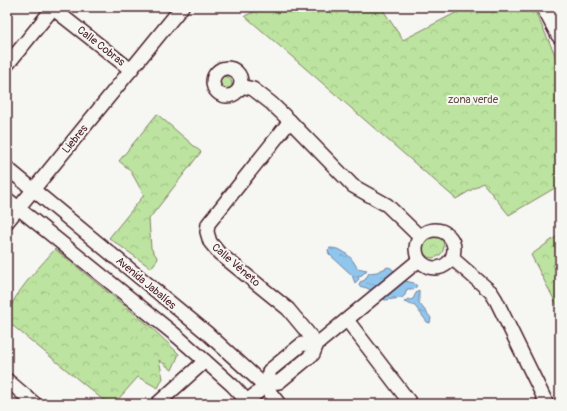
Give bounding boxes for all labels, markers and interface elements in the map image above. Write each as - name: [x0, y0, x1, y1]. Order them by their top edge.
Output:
- street label: Calle Cobras: [75, 23, 128, 69]
- park label: zona verde: [448, 93, 499, 106]
- street label: Liebres: [60, 122, 90, 156]
- street label: Calle Véneto: [209, 241, 263, 289]
- street label: Avenida Jabalíes: [113, 254, 179, 312]

